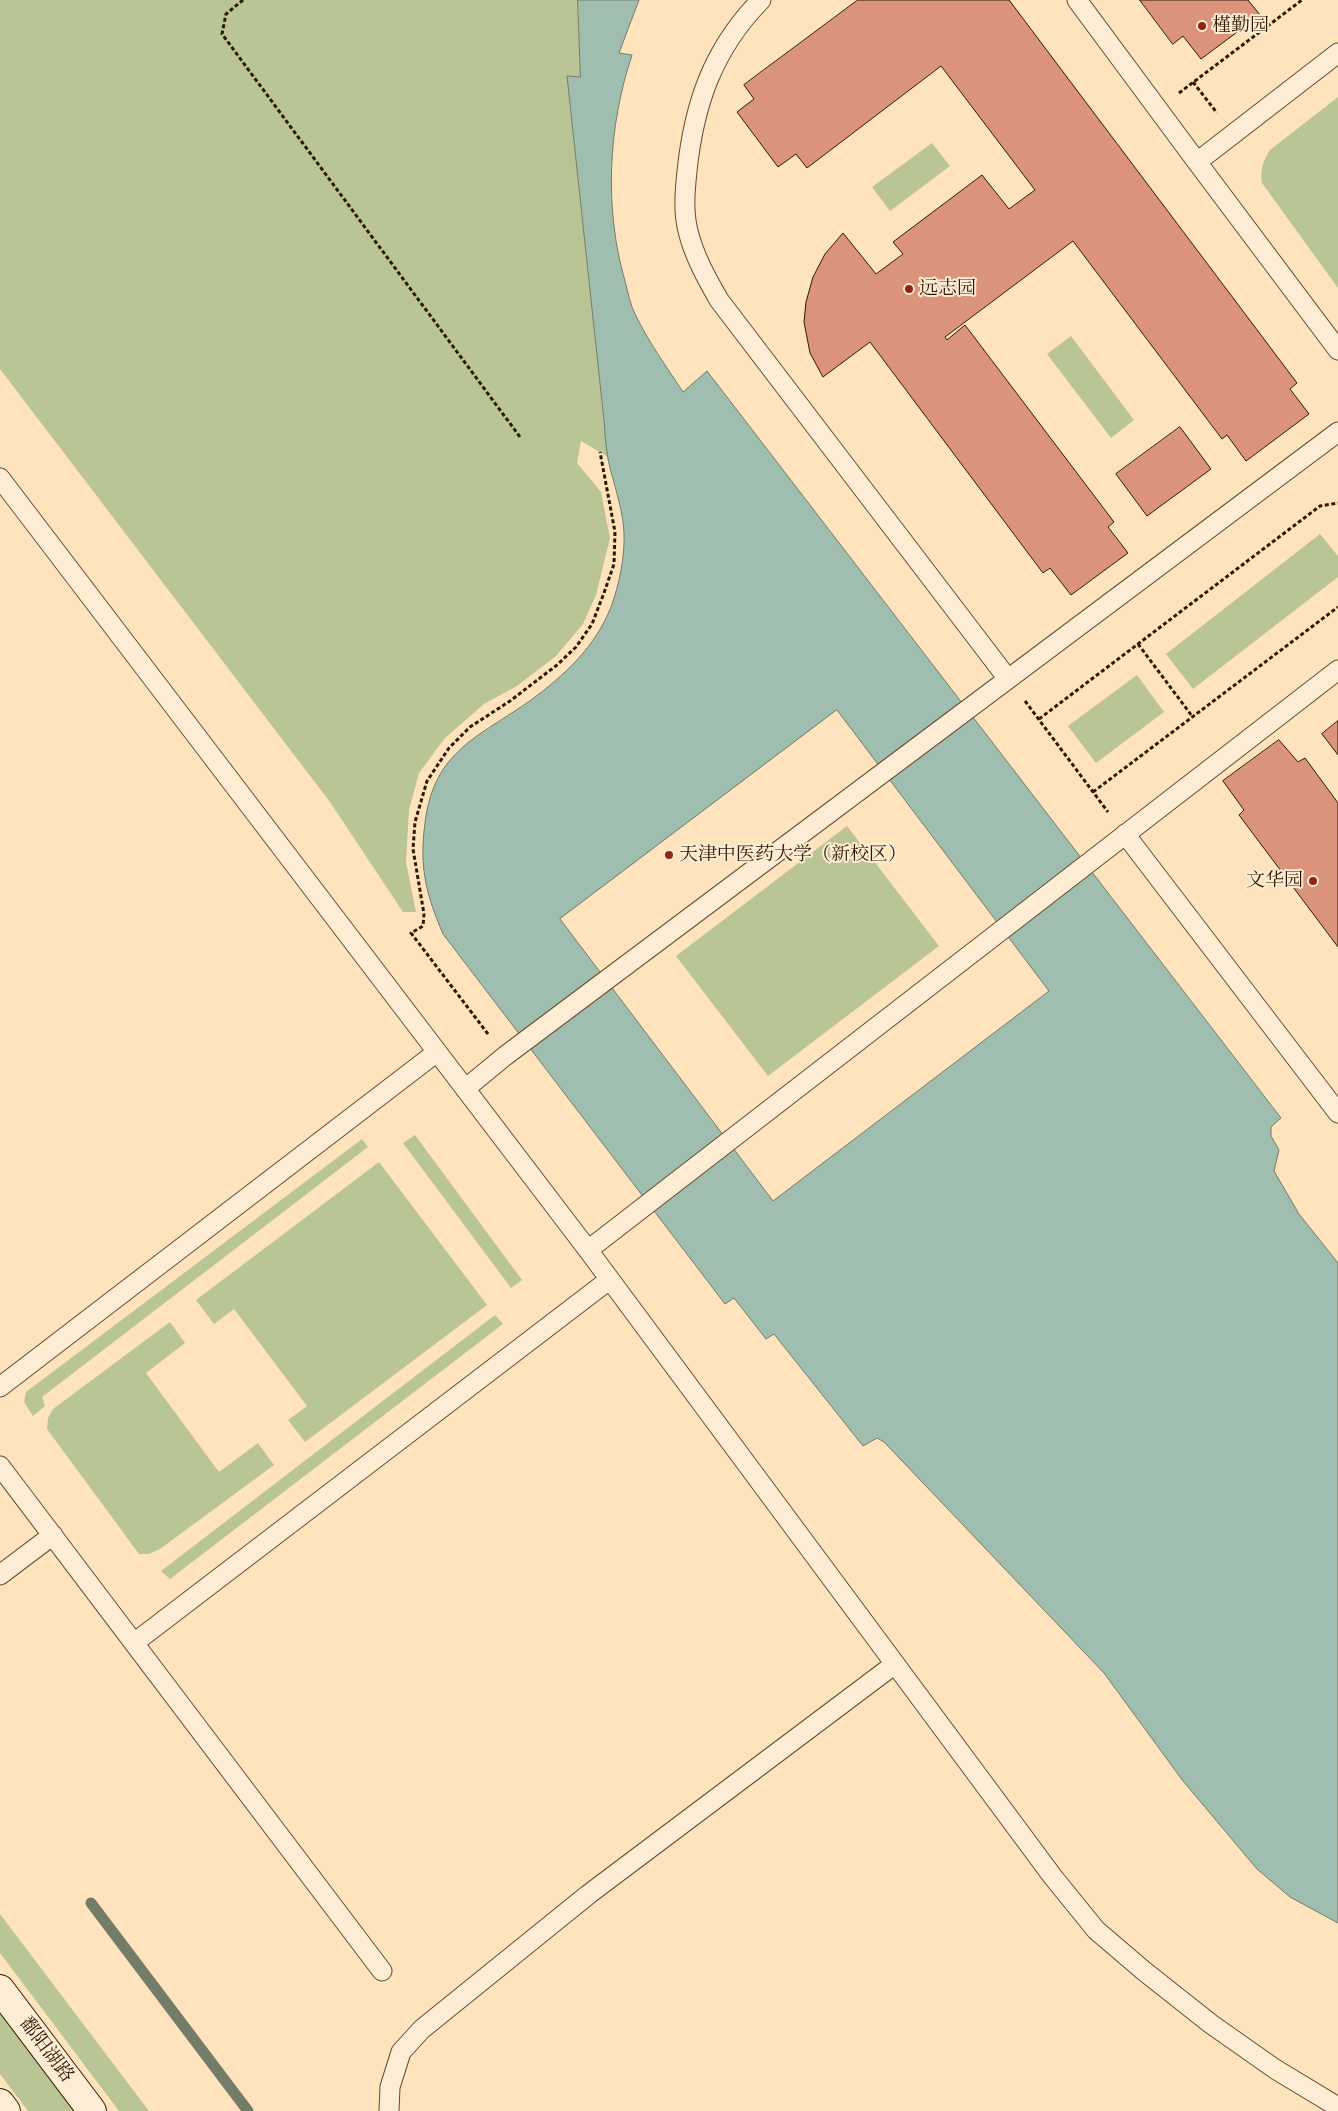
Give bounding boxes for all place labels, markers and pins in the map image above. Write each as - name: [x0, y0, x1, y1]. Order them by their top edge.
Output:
- place label: 槿勤园: [1212, 15, 1269, 37]
- marker: 槿勤园: [1196, 20, 1208, 32]
- place label: 远志园: [919, 278, 976, 300]
- marker: 远志园: [903, 283, 915, 295]
- place label: 天津中医药大学（新校区）: [679, 844, 907, 866]
- marker: 天津中医药大学（新校区）: [663, 849, 675, 861]
- place label: 文华园: [1246, 870, 1303, 892]
- marker: 文华园: [1307, 875, 1319, 887]

